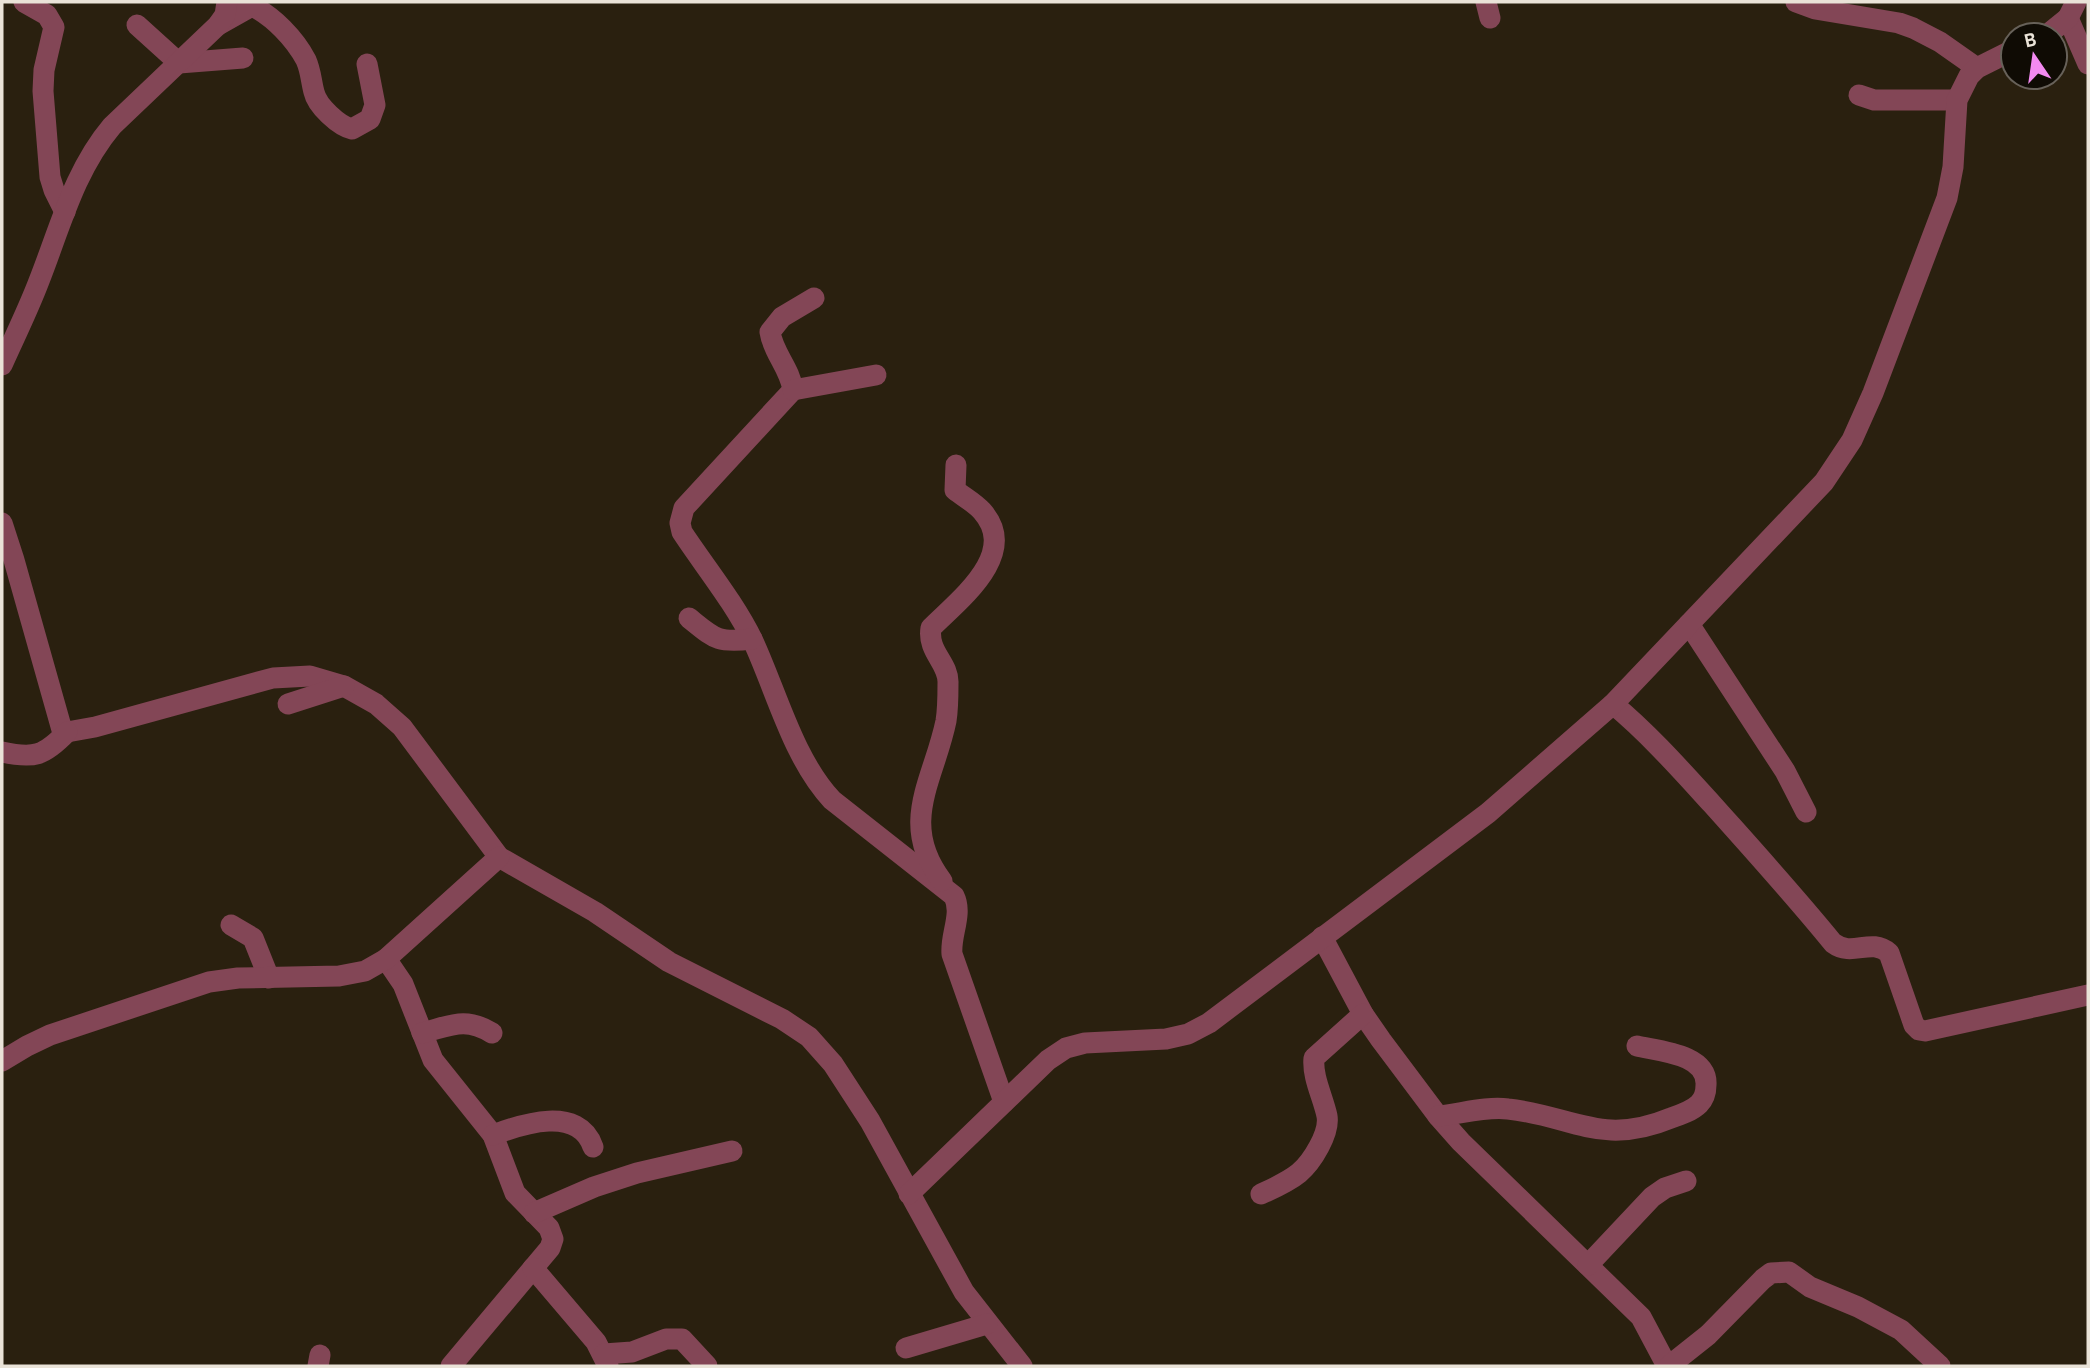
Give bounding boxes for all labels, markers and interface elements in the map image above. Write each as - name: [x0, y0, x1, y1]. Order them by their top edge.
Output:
- north arrow: [1999, 21, 2069, 91]
- text: B: [2022, 26, 2039, 53]

